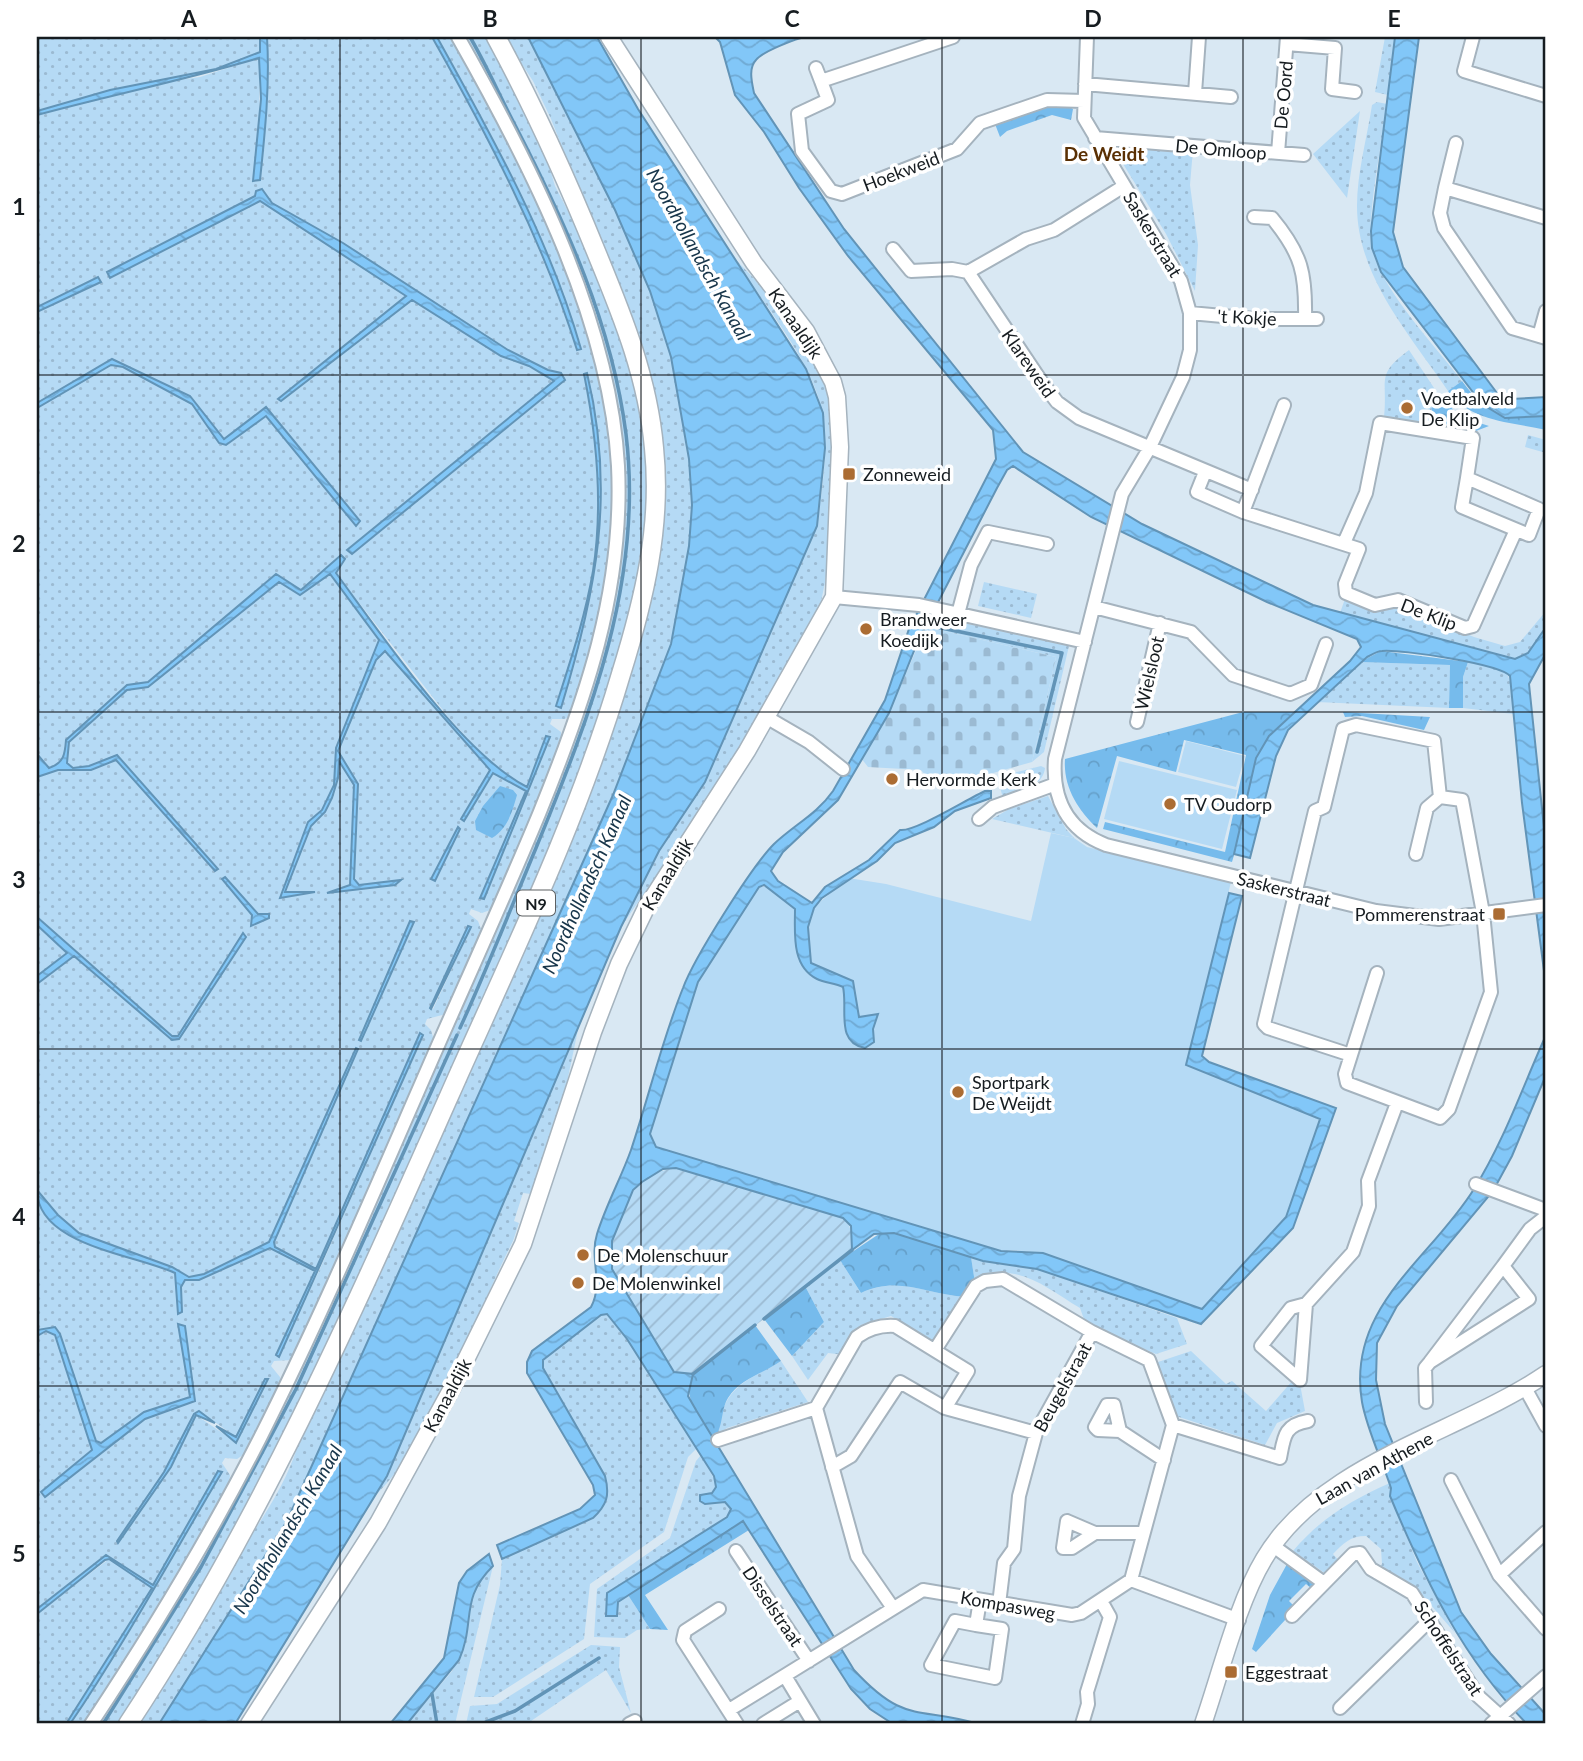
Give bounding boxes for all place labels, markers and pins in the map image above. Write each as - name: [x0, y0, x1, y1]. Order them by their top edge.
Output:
- place label: Voetbalveld De Klip: [1421, 387, 1514, 430]
- marker: Voetbalveld De Klip: [1399, 400, 1415, 416]
- place label: Zonneweid: [863, 463, 951, 485]
- marker: Zonneweid: [841, 466, 857, 482]
- place label: Brandweer Koedijk: [880, 608, 967, 651]
- marker: Brandweer Koedijk: [858, 621, 874, 637]
- place label: Hervormde Kerk: [906, 768, 1038, 790]
- marker: Hervormde Kerk: [884, 771, 900, 787]
- place label: TV Oudorp: [1184, 793, 1272, 815]
- marker: TV Oudorp: [1162, 796, 1178, 812]
- place label: Pommerenstraat: [1355, 903, 1486, 925]
- marker: Pommerenstraat: [1491, 906, 1507, 922]
- place label: Sportpark De Weijdt: [972, 1071, 1052, 1114]
- marker: Sportpark De Weijdt: [950, 1084, 966, 1100]
- place label: De Molenschuur: [597, 1244, 729, 1266]
- marker: De Molenschuur: [575, 1247, 591, 1263]
- place label: De Molenwinkel: [592, 1272, 721, 1294]
- marker: De Molenwinkel: [570, 1275, 586, 1291]
- place label: Eggestraat: [1245, 1661, 1329, 1683]
- marker: Eggestraat: [1223, 1664, 1239, 1680]

